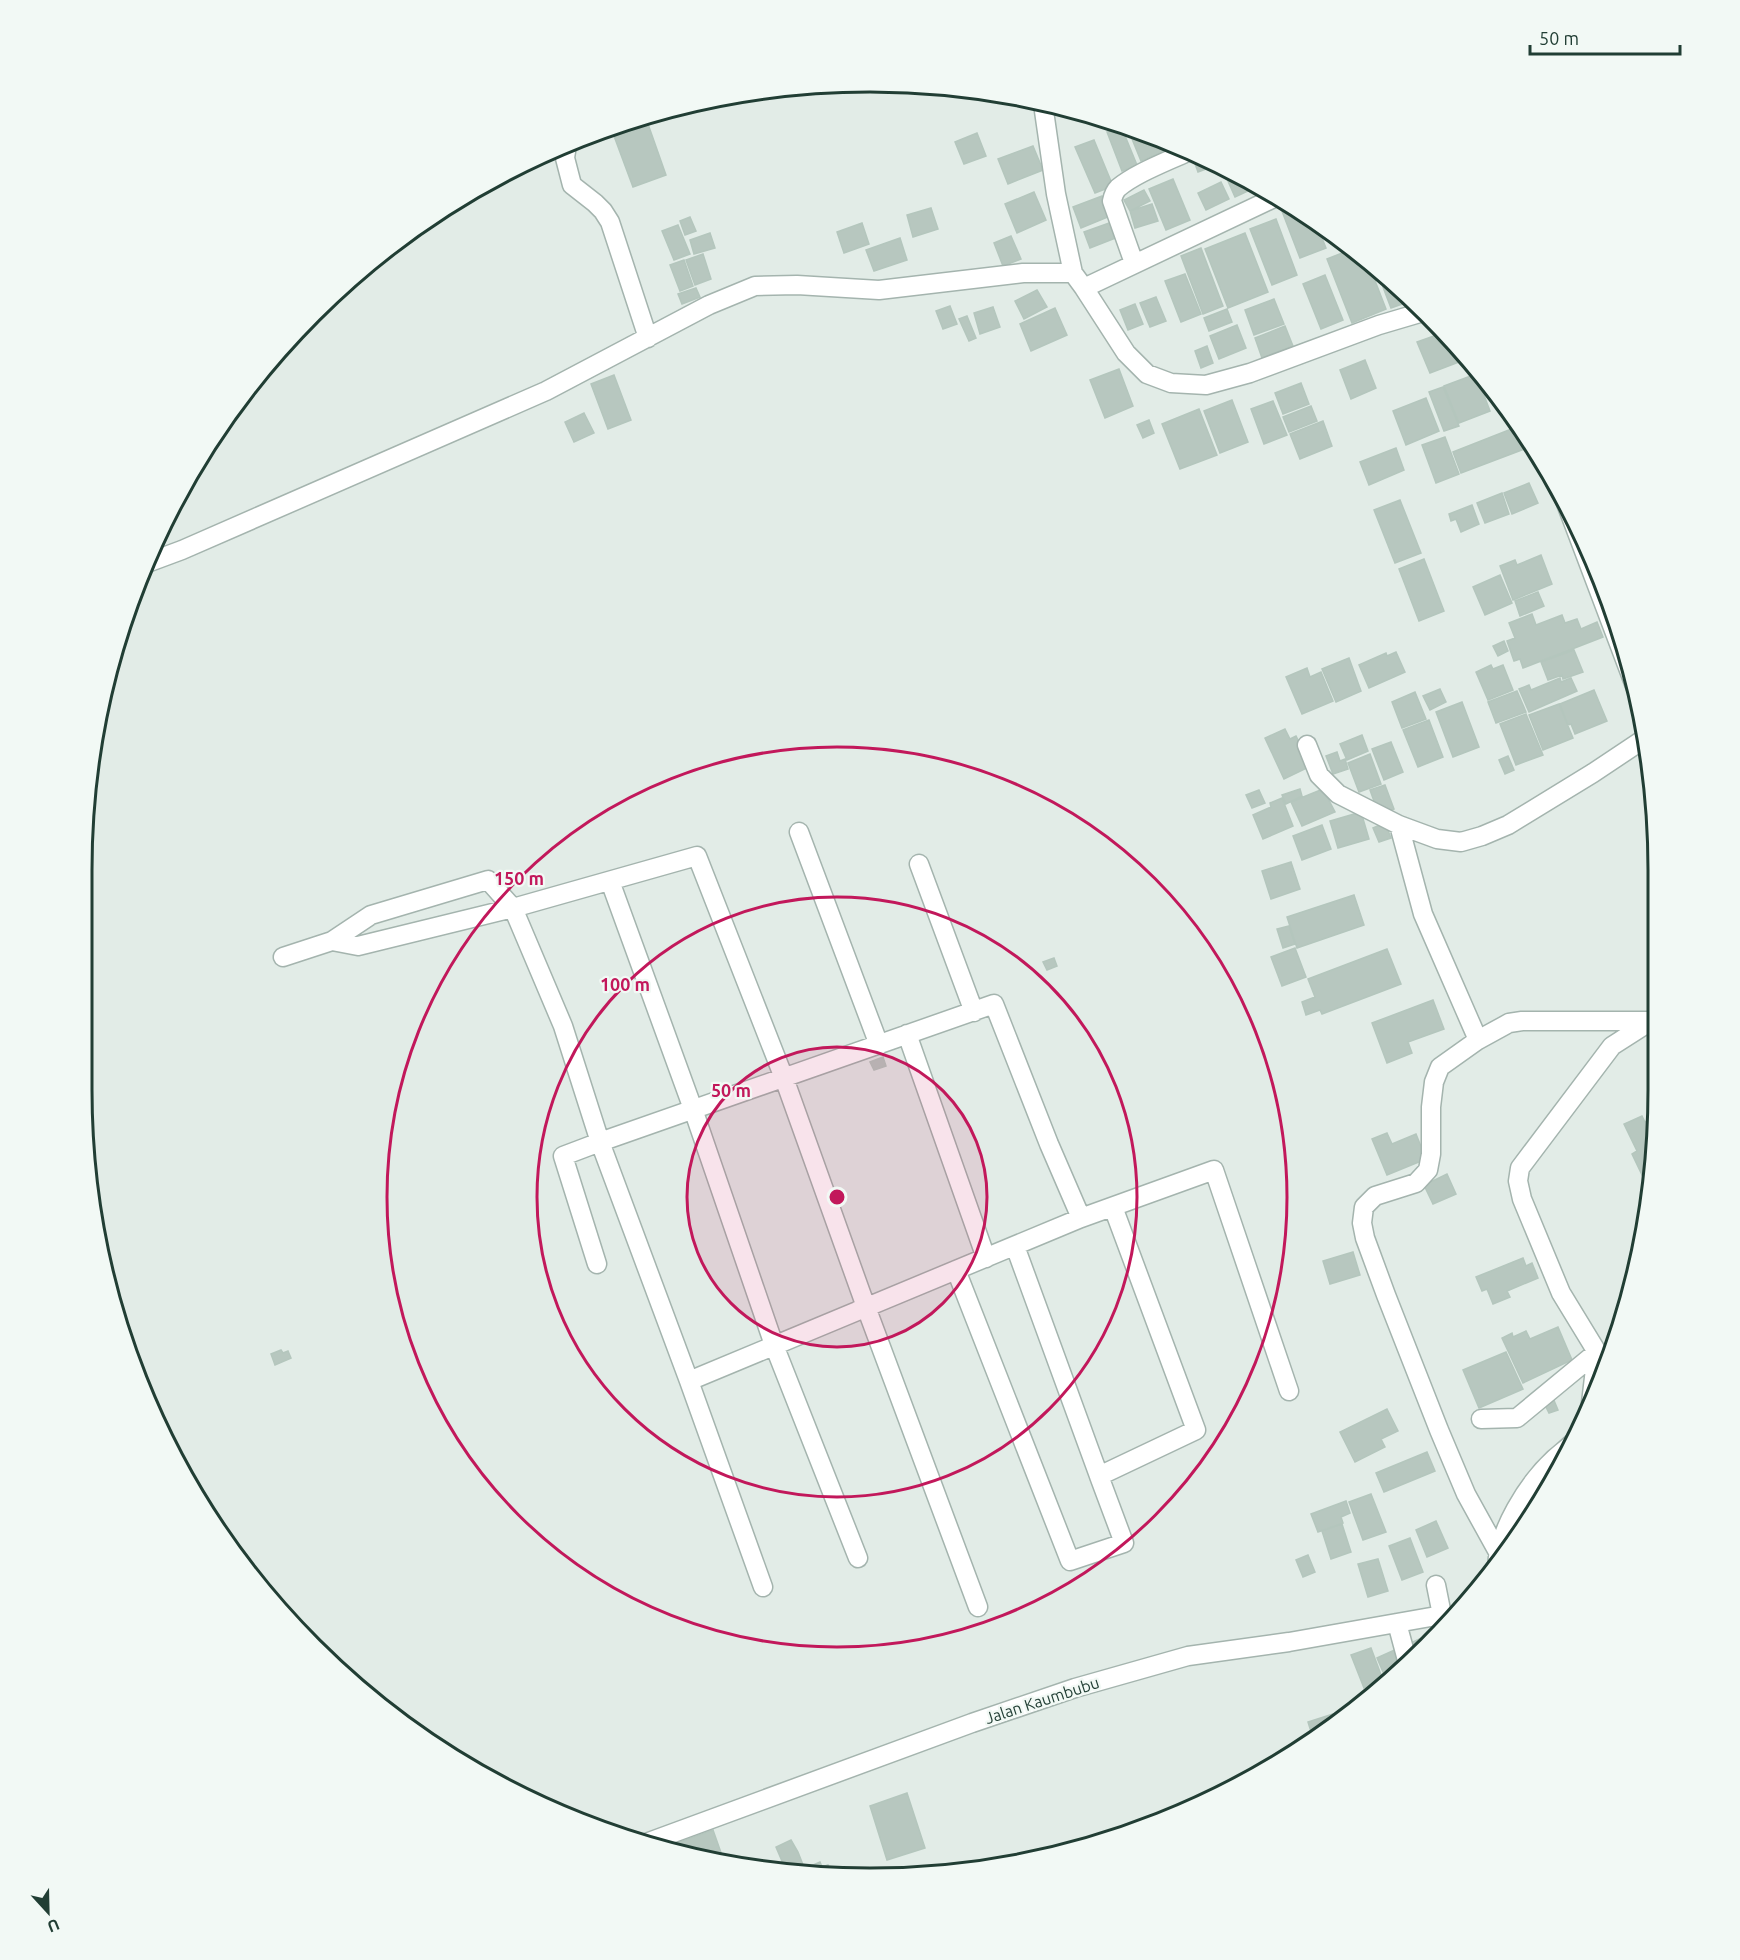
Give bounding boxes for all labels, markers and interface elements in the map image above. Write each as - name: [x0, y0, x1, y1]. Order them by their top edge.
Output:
- scale bar: [1530, 18, 1680, 56]
- text: 50 m: [1539, 28, 1579, 48]
- text: 150 m: [494, 868, 544, 888]
- text: 100 m: [600, 974, 650, 994]
- text: 50 m: [711, 1080, 751, 1100]
- centre of rings: [827, 1187, 847, 1207]
- street label: Jalan Kaumbubu: [983, 1673, 1101, 1727]
- north arrow: [18, 1882, 78, 1942]
- text: U: [45, 1915, 62, 1936]

